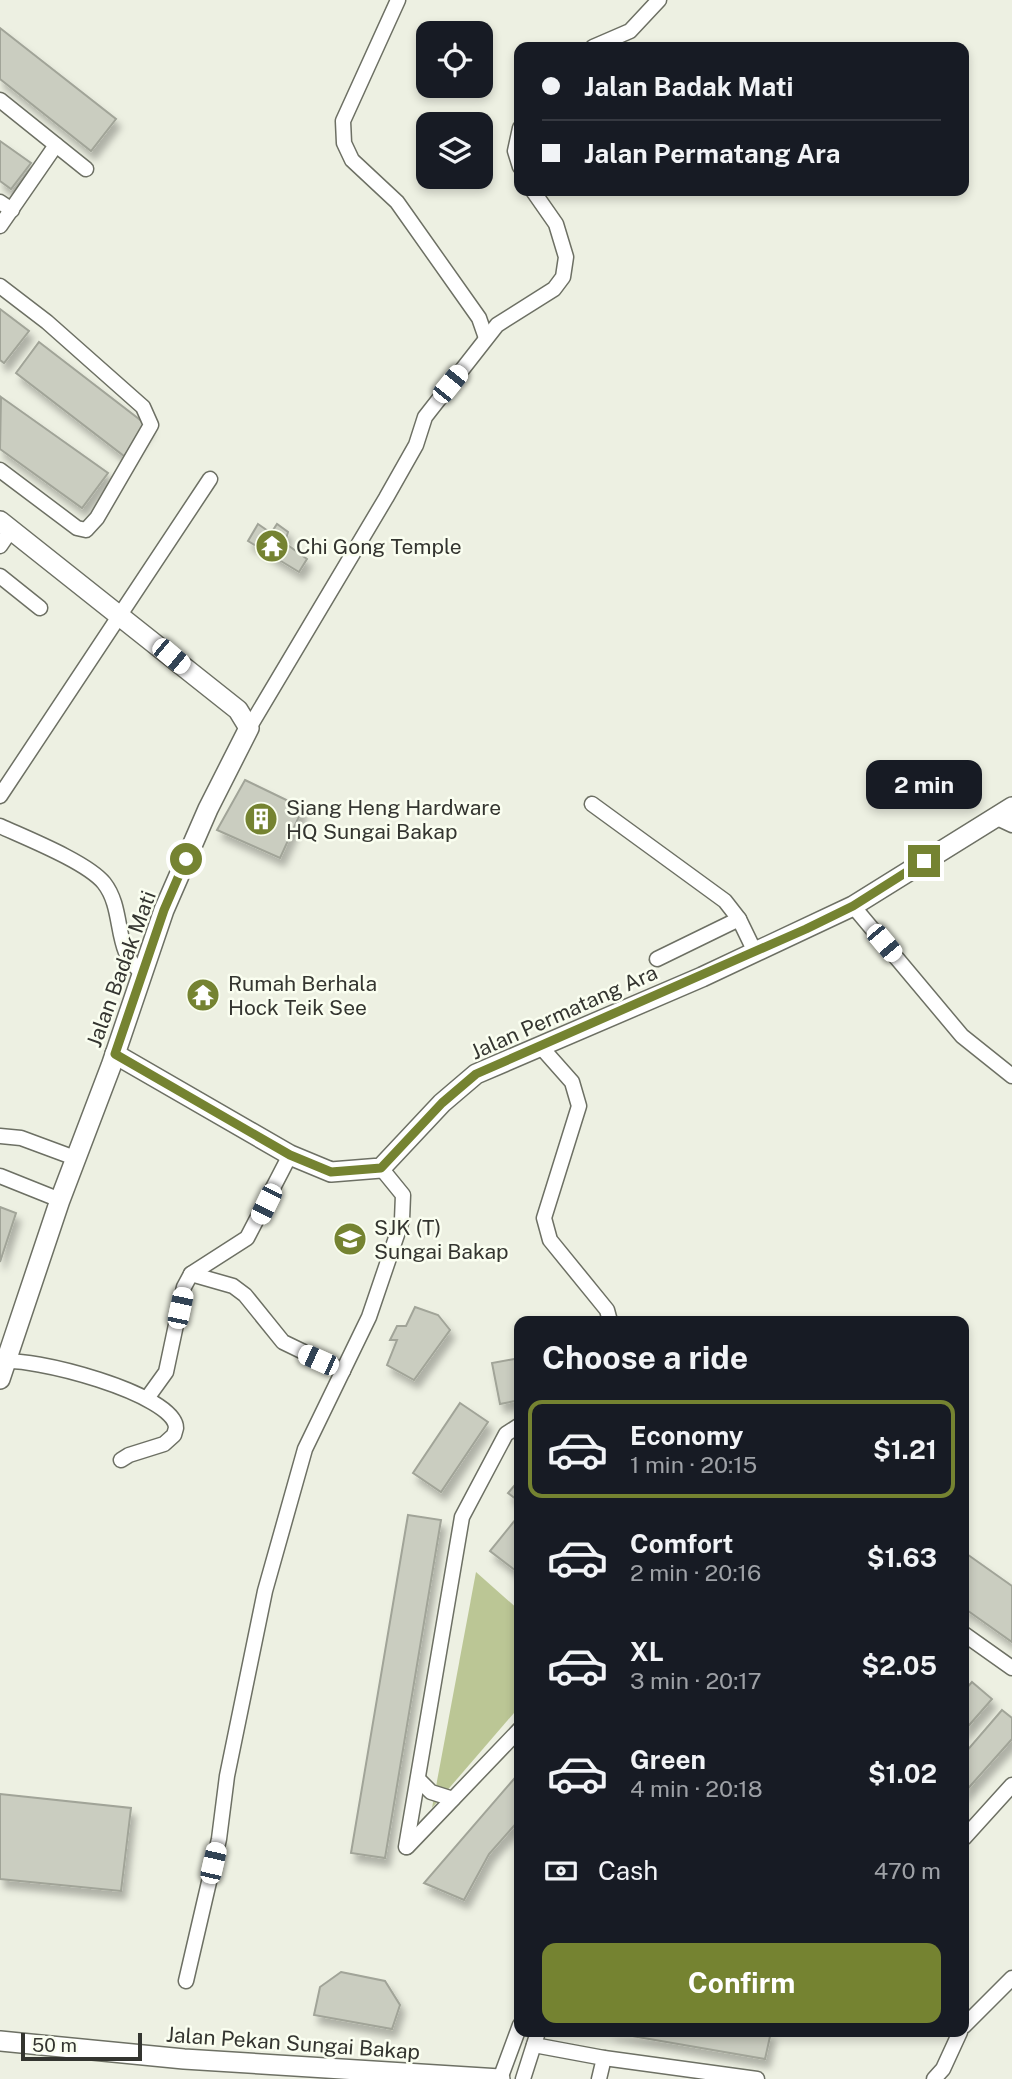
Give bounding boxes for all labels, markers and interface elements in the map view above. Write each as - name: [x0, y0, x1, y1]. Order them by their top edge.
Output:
- map controls: [416, 21, 493, 189]
- button: locate: [416, 21, 493, 98]
- text: Jalan Badak Mati: [584, 71, 793, 102]
- button: layers: [416, 112, 493, 189]
- text: Jalan Permatang Ara: [584, 138, 840, 169]
- car: [429, 361, 472, 407]
- temple icon: Chi Gong Temple: [253, 527, 291, 565]
- place label: Chi Gong Temple: [296, 534, 462, 559]
- car: [149, 634, 194, 678]
- callout: 2 min: [866, 760, 982, 808]
- text: 2 min: [894, 771, 954, 798]
- place label: Siang Heng Hardware HQ Sungai Bakap: [286, 795, 501, 844]
- building icon: Siang Heng Hardware HQ Sungai Bakap: [242, 800, 280, 838]
- route start: [170, 843, 202, 875]
- route end: [908, 845, 940, 877]
- street label: Jalan Badak Mati: [81, 887, 161, 1051]
- car: [863, 920, 906, 966]
- street label: Jalan Permatang Ara: [467, 960, 661, 1064]
- place label: Rumah Berhala Hock Teik See: [228, 971, 377, 1020]
- temple icon: Rumah Berhala Hock Teik See: [184, 976, 222, 1014]
- car: [248, 1181, 285, 1227]
- place label: SJK (T) Sungai Bakap: [374, 1215, 509, 1264]
- school or university icon: SJK (T) Sungai Bakap: [331, 1220, 369, 1258]
- car: [166, 1285, 195, 1331]
- text: Choose a ride: [542, 1339, 748, 1376]
- car: [295, 1342, 342, 1378]
- icon: car: [546, 1418, 609, 1481]
- text: Economy: [630, 1420, 743, 1451]
- text: $1.21: [873, 1434, 937, 1465]
- text: 1 min · 20:15: [630, 1451, 757, 1478]
- icon: car: [546, 1526, 609, 1589]
- text: Comfort: [630, 1528, 733, 1559]
- text: $1.63: [867, 1542, 937, 1573]
- text: 2 min · 20:16: [630, 1559, 761, 1586]
- icon: car: [546, 1634, 609, 1697]
- text: XL: [630, 1636, 664, 1667]
- text: $2.05: [861, 1650, 937, 1681]
- text: 3 min · 20:17: [630, 1667, 762, 1694]
- icon: car: [546, 1742, 609, 1805]
- text: Green: [630, 1744, 706, 1775]
- text: $1.02: [868, 1758, 937, 1789]
- text: 4 min · 20:18: [630, 1775, 763, 1802]
- car: [199, 1840, 228, 1886]
- icon: cash: [542, 1852, 580, 1890]
- text: Cash: [598, 1855, 658, 1886]
- text: 470 m: [874, 1857, 941, 1884]
- button: Confirm: [542, 1943, 941, 2023]
- street label: Jalan Pekan Sungai Bakap: [165, 2022, 421, 2064]
- scale bar: [21, 2030, 142, 2062]
- text: 50 m: [32, 2034, 77, 2056]

